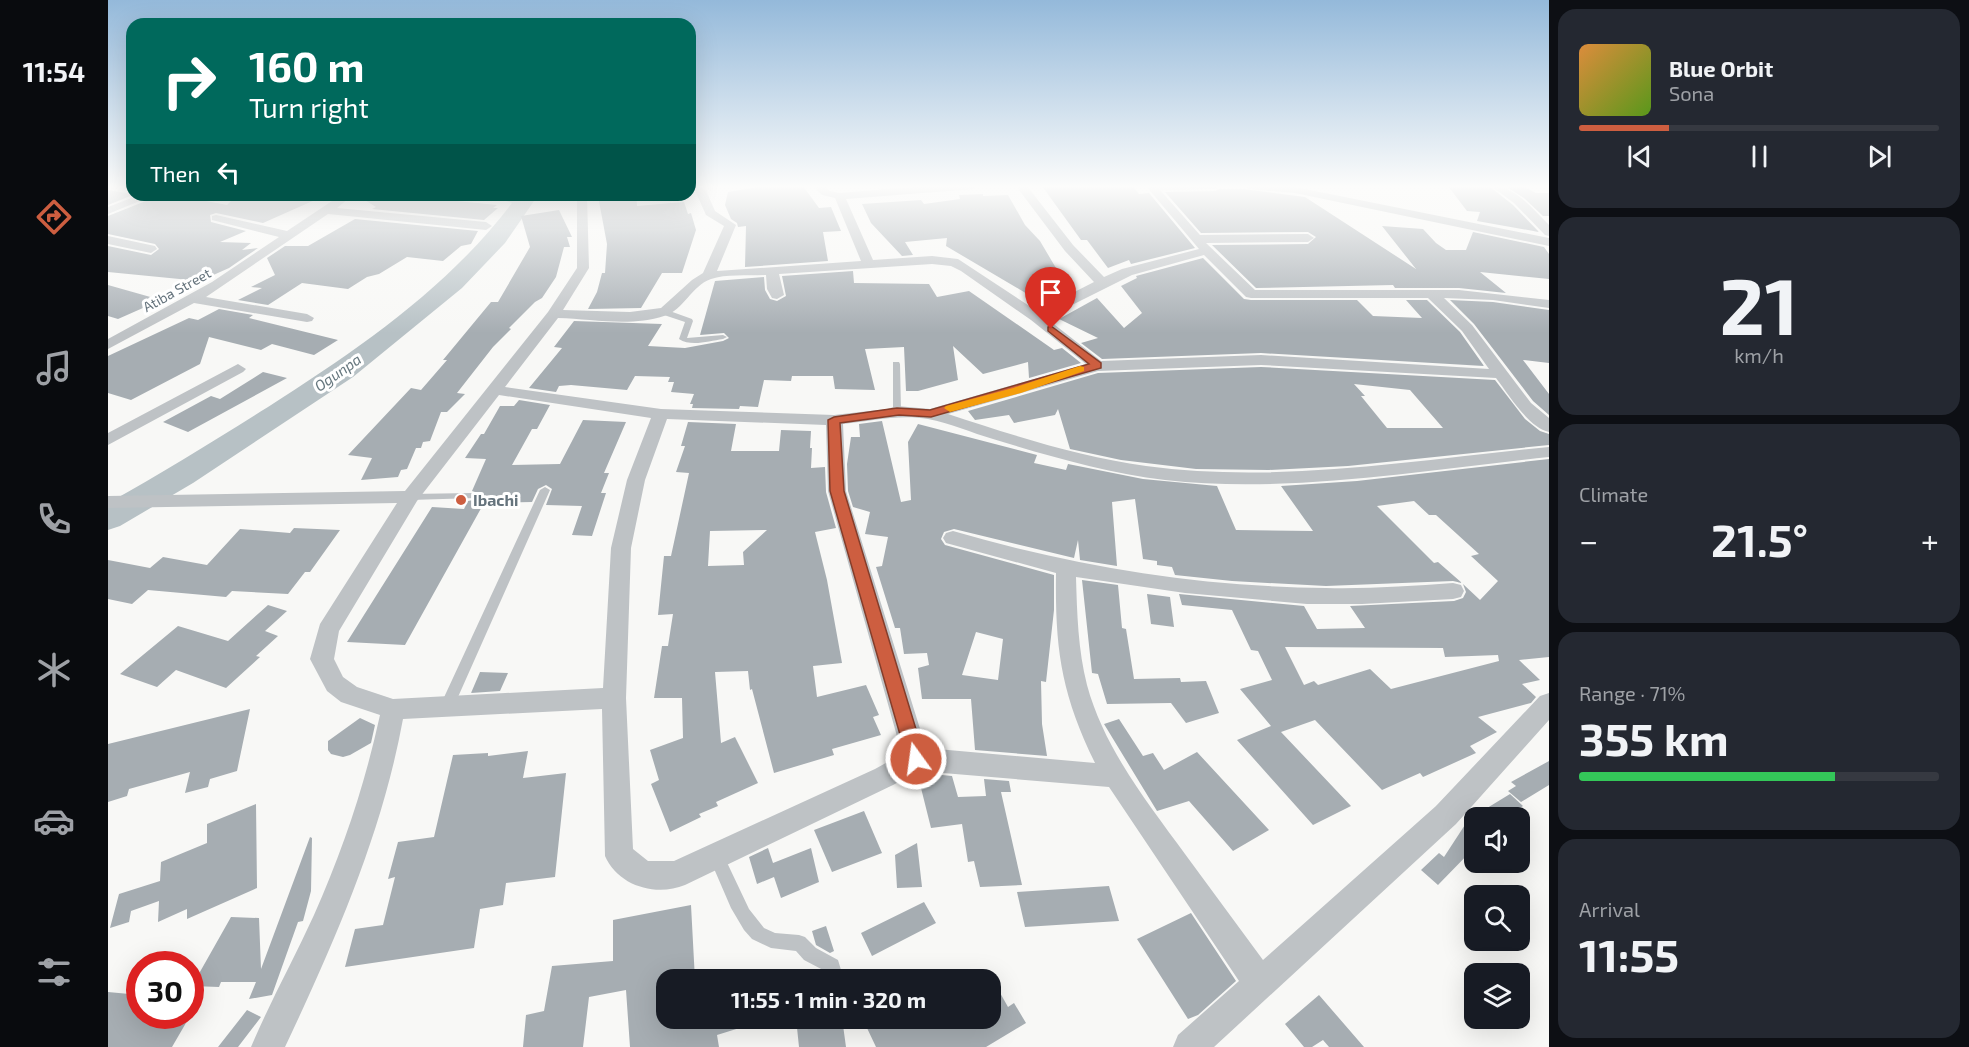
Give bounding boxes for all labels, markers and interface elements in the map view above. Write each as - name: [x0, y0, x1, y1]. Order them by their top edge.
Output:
- text: 160 m: [249, 40, 365, 90]
- icon: right: [150, 42, 228, 120]
- text: 11:54: [23, 55, 85, 87]
- text: Blue Orbit: [1669, 55, 1773, 81]
- text: Sona: [1669, 81, 1714, 105]
- text: Turn right: [249, 91, 369, 123]
- icon: previous: [1623, 140, 1656, 173]
- icon: pause: [1743, 140, 1776, 173]
- icon: next: [1863, 140, 1896, 173]
- icon: left: [212, 156, 245, 189]
- text: Then: [150, 160, 200, 186]
- icon: directions: [33, 196, 75, 238]
- text: 21: [1719, 257, 1799, 351]
- street label: Atiba Street: [140, 264, 214, 315]
- pin: [1025, 267, 1076, 329]
- icon: arrive: [1034, 276, 1067, 309]
- text: km/h: [1734, 343, 1784, 367]
- icon: music: [33, 347, 75, 389]
- water label: Ogunpa: [311, 350, 364, 395]
- text: Climate: [1579, 482, 1648, 506]
- place label: Ibachi: [473, 490, 518, 509]
- marker: Ibachi: [454, 493, 468, 507]
- icon: phone: [33, 498, 75, 540]
- text: 21.5°: [1711, 512, 1808, 566]
- text: −: [1579, 520, 1598, 560]
- text: +: [1921, 520, 1939, 560]
- icon: climate: [33, 649, 75, 691]
- text: Range · 71%: [1579, 681, 1686, 705]
- text: 355 km: [1579, 711, 1729, 765]
- position arrow: [884, 727, 948, 791]
- icon: car: [33, 800, 75, 842]
- map controls: [1464, 807, 1530, 1029]
- button: sound: [1464, 807, 1530, 873]
- button: search: [1464, 885, 1530, 951]
- text: Arrival: [1579, 897, 1640, 921]
- text: 11:55: [1579, 927, 1679, 981]
- icon: filters: [33, 951, 75, 993]
- speed limit sign: 30: [126, 951, 204, 1029]
- button: layers: [1464, 963, 1530, 1029]
- text: 11:55 · 1 min · 320 m: [731, 986, 926, 1012]

